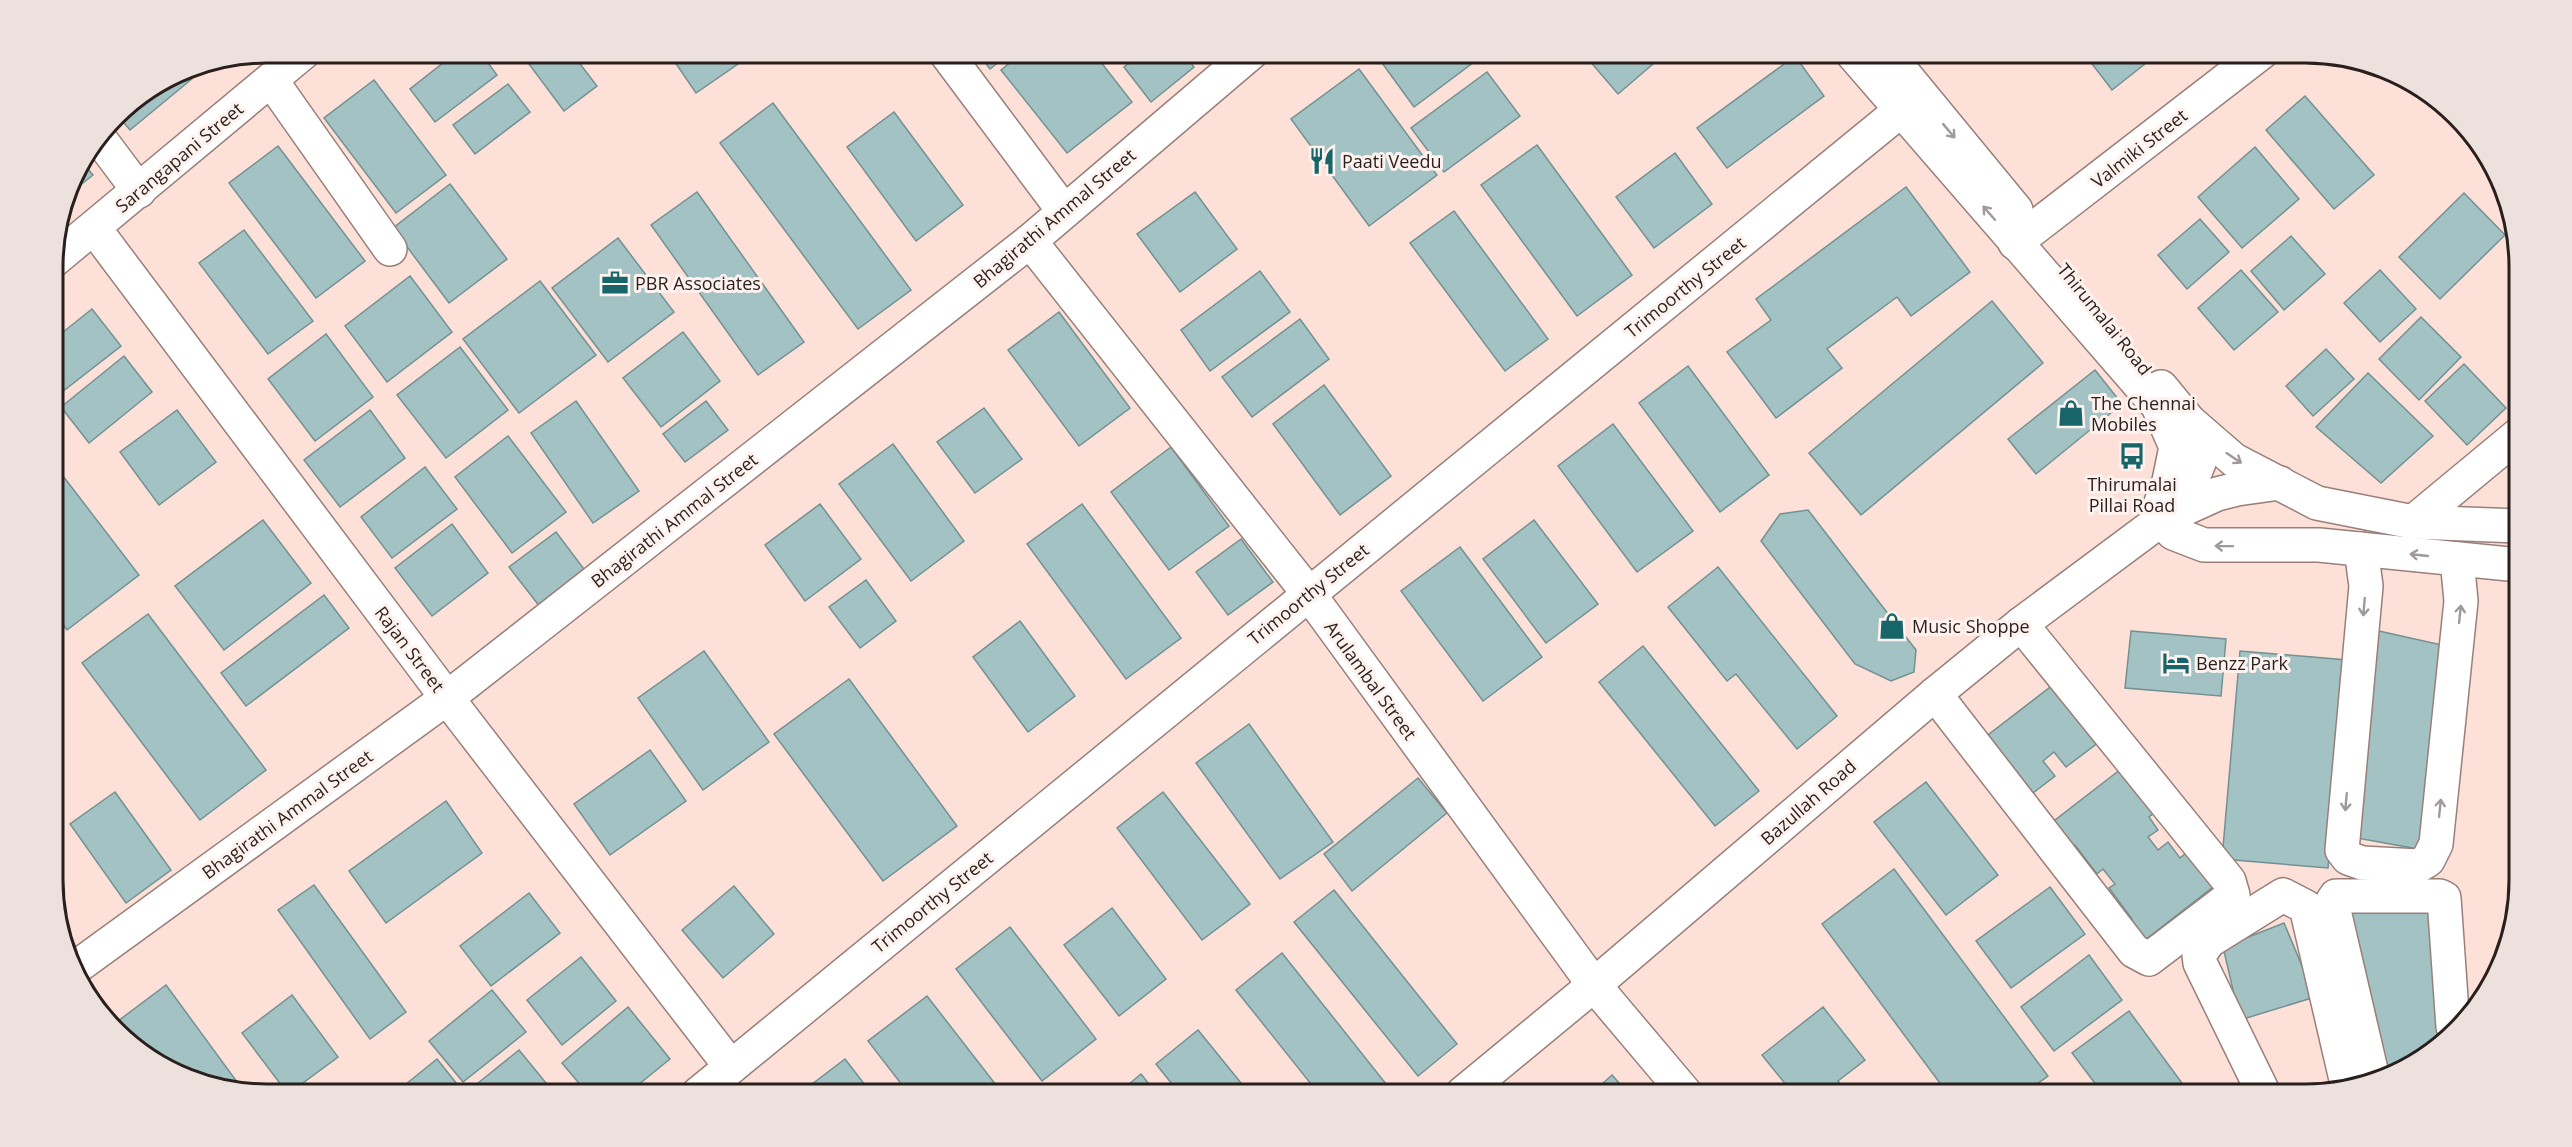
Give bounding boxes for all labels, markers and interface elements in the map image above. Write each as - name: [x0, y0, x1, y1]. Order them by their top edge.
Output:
- street label: Sarangapani Street: [110, 97, 248, 217]
- street label: Valmiki Street: [2086, 103, 2192, 193]
- one-way arrow: [1942, 123, 1956, 138]
- street label: Bhagirathi Ammal Street: [968, 143, 1140, 293]
- restaurant icon: Paati Veedu: [1307, 146, 1337, 176]
- place label: Paati Veedu: [1342, 149, 1441, 173]
- one-way arrow: [1982, 206, 1996, 221]
- street label: Trimoorthy Street: [1620, 231, 1750, 343]
- street label: Thirumalai Road: [2052, 258, 2158, 380]
- office icon: PBR Associates: [600, 268, 630, 298]
- place label: PBR Associates: [635, 271, 761, 295]
- place label: The Chennai Mobiles: [2091, 391, 2196, 436]
- shop icon: The Chennai Mobiles: [2056, 398, 2086, 428]
- bus stop icon: Thirumalai Pillai Road: [2117, 441, 2147, 471]
- street label: Bhagirathi Ammal Street: [586, 447, 762, 593]
- one-way arrow: [2225, 452, 2242, 464]
- place label: Thirumalai Pillai Road: [2087, 472, 2177, 517]
- street label: Trimoorthy Street: [1243, 538, 1373, 650]
- one-way arrow: [2215, 540, 2235, 552]
- one-way arrow: [2409, 549, 2429, 560]
- one-way arrow: [2358, 597, 2369, 617]
- street label: Rajan Street: [370, 601, 450, 697]
- one-way arrow: [2455, 605, 2466, 625]
- shop icon: Music Shoppe: [1877, 611, 1907, 641]
- place label: Music Shoppe: [1912, 614, 2030, 638]
- street label: Arulambal Street: [1320, 616, 1422, 744]
- hotel icon: Benzz Park: [2161, 648, 2191, 678]
- place label: Benzz Park: [2196, 651, 2289, 675]
- street label: Bhagirathi Ammal Street: [197, 744, 377, 884]
- street label: Bazullah Road: [1755, 754, 1861, 850]
- one-way arrow: [2340, 791, 2351, 811]
- one-way arrow: [2434, 799, 2445, 819]
- street label: Trimoorthy Street: [867, 846, 997, 958]

